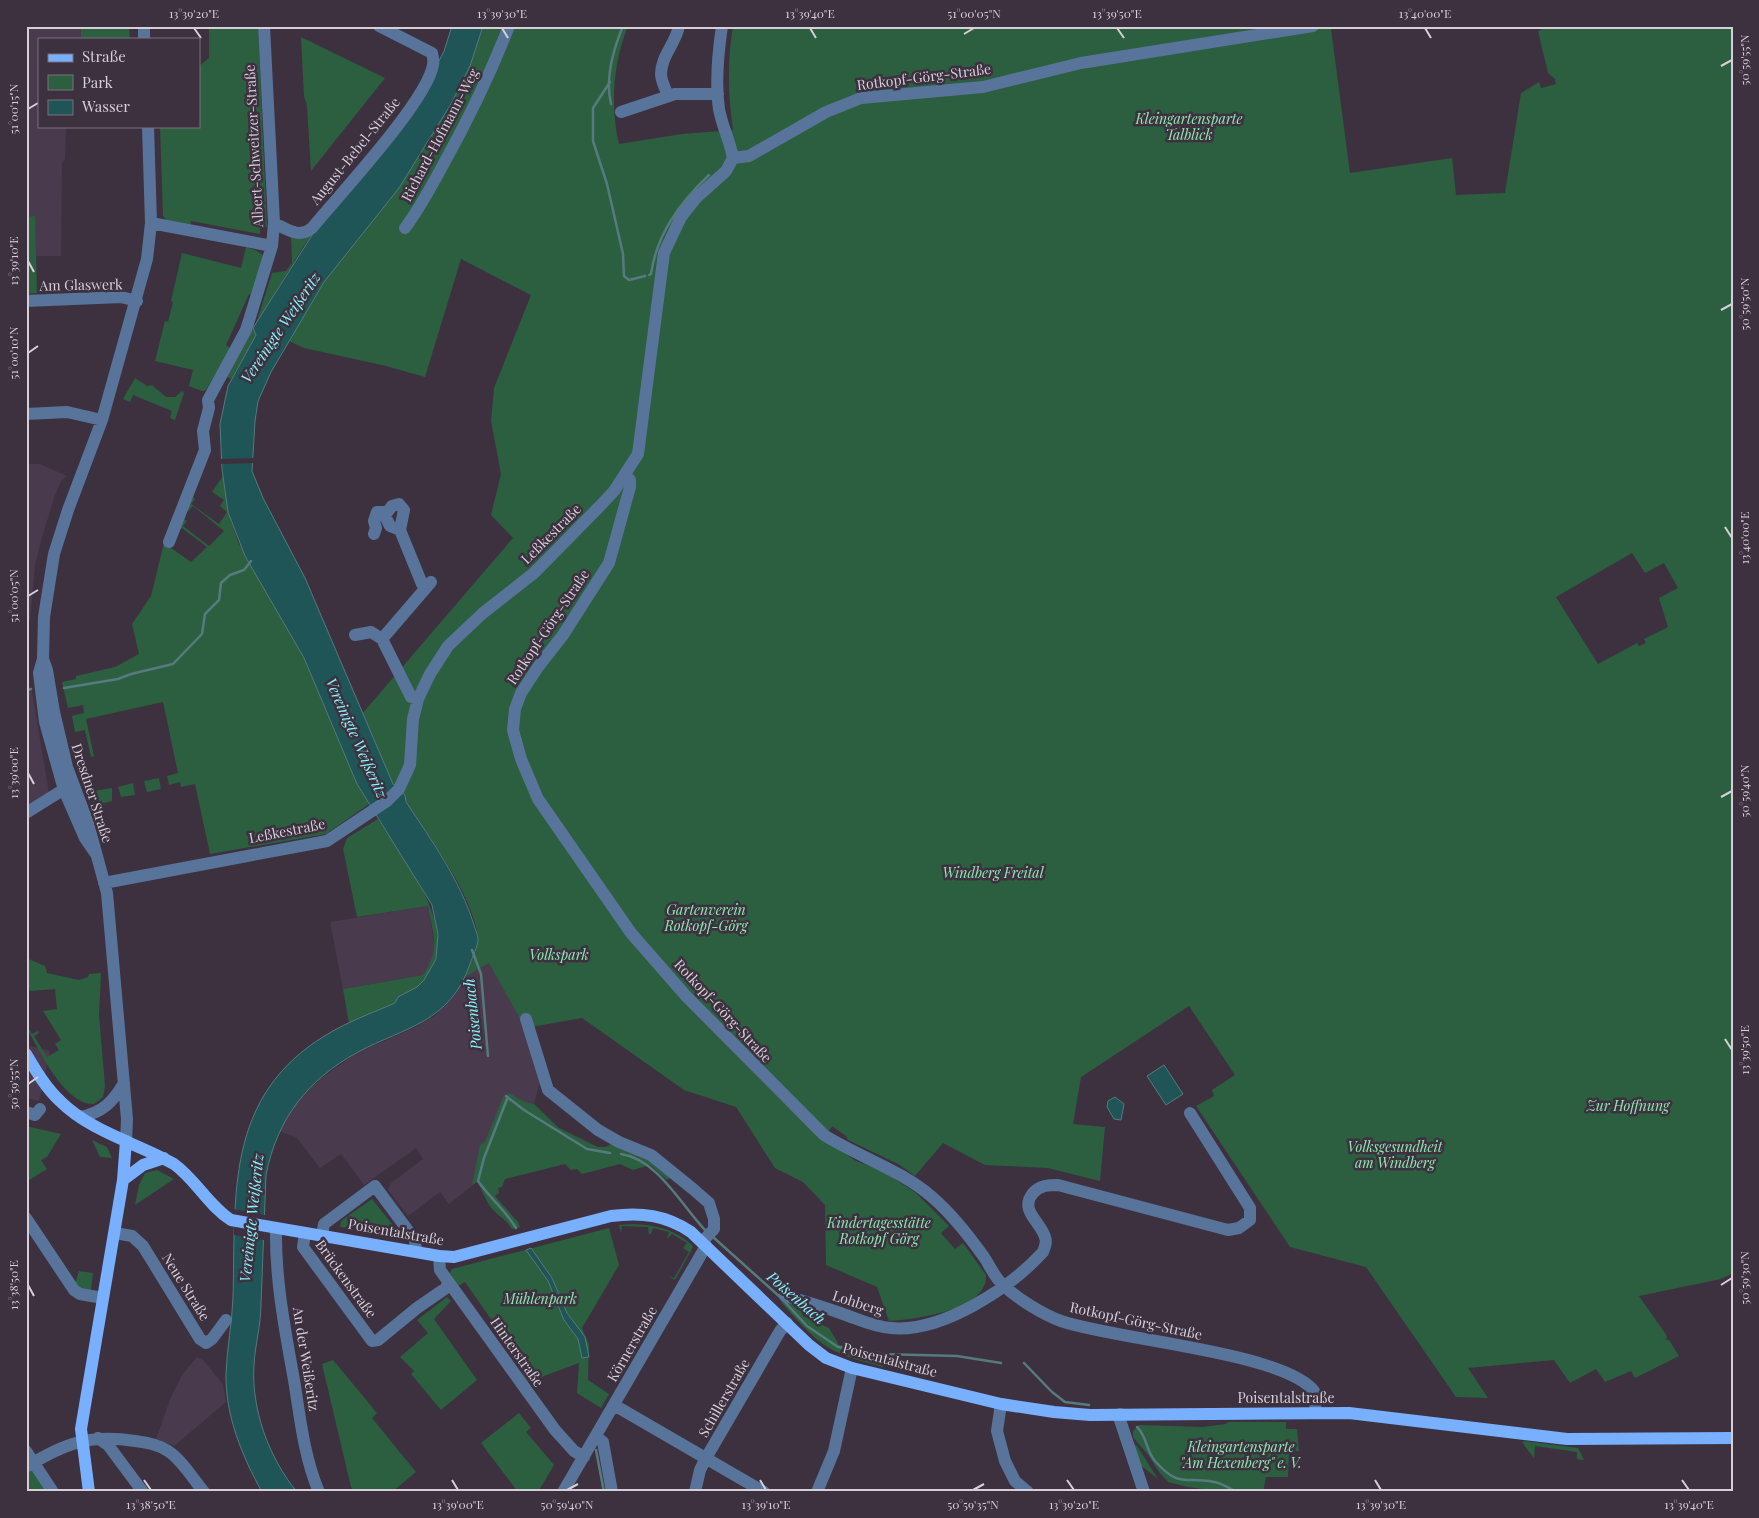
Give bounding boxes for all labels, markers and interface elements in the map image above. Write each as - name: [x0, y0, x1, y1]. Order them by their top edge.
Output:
- text: 13°39'20"E: [169, 5, 219, 21]
- text: 13°39'30"E: [477, 5, 527, 21]
- text: 13°39'40"E: [785, 5, 835, 21]
- text: 51°00'05"N: [947, 5, 1001, 21]
- text: 13°39'50"E: [1092, 5, 1142, 21]
- text: 13°40'00"E: [1399, 5, 1451, 21]
- text: 50°59'55"N: [1736, 34, 1752, 85]
- legend: [38, 38, 200, 128]
- text: Straße: [82, 46, 126, 66]
- street label: Rotkopf-Görg-Straße: [856, 59, 992, 94]
- street label: Albert-Schweitzer-Straße: [240, 64, 267, 229]
- street label: Richard-Hofmann-Weg: [396, 64, 483, 205]
- text: Park: [82, 72, 114, 92]
- text: 51°00'15"N: [5, 83, 21, 134]
- street label: August-Bebel-Straße: [305, 93, 404, 209]
- text: Wasser: [81, 96, 130, 116]
- park label: Kleingartensparte Talblick: [1134, 109, 1243, 144]
- text: 13°39'10"E: [5, 237, 21, 285]
- water label: Vereinigte Weißeritz: [236, 267, 325, 387]
- street label: Am Glaswerk: [38, 274, 123, 295]
- text: 50°59'50"N: [1736, 277, 1752, 331]
- text: 51°00'10"N: [5, 326, 21, 379]
- street label: Leßkestraße: [517, 500, 585, 568]
- text: 13°40'00"E: [1736, 512, 1752, 564]
- street label: Rotkopf-Görg-Straße: [502, 565, 593, 688]
- text: 51°00'05"N: [5, 569, 21, 623]
- water label: Vereinigte Weißeritz: [322, 675, 393, 802]
- street label: Dresdner Straße: [67, 741, 117, 845]
- text: 13°39'00"E: [5, 747, 21, 799]
- text: 50°59'40"N: [1736, 764, 1752, 818]
- street label: Leßkestraße: [247, 814, 327, 847]
- park label: Windberg Freital: [942, 863, 1045, 882]
- park label: Gartenverein Rotkopf-Görg: [663, 900, 749, 935]
- park label: Volkspark: [529, 945, 589, 964]
- street label: Rotkopf-Görg-Straße: [670, 955, 776, 1067]
- water label: Poisenbach: [458, 978, 486, 1052]
- text: 13°39'50"E: [1736, 1025, 1752, 1075]
- text: 50°59'55"N: [5, 1058, 21, 1109]
- park label: Zur Hoffnung: [1586, 1096, 1671, 1115]
- park label: Volksgesundheit am Windberg: [1347, 1137, 1444, 1172]
- water label: Vereinigte Weißeritz: [234, 1151, 268, 1283]
- park label: Kindertagesstätte Rotkopf Görg: [826, 1213, 931, 1248]
- street label: Poisentalstraße: [347, 1214, 446, 1249]
- street label: Brückenstraße: [312, 1236, 381, 1322]
- street label: Neue Straße: [158, 1249, 215, 1324]
- text: 50°59'30"N: [1736, 1251, 1752, 1305]
- text: 13°38'50"E: [5, 1260, 21, 1310]
- water label: Poisenbach: [762, 1266, 830, 1328]
- street label: Lohberg: [830, 1285, 887, 1320]
- park label: Mühlenpark: [502, 1289, 577, 1308]
- street label: Rotkopf-Görg-Straße: [1068, 1297, 1204, 1344]
- street label: Körnerstraße: [602, 1302, 661, 1385]
- street label: An der Weißeritz: [289, 1305, 324, 1413]
- street label: Hinterstraße: [486, 1313, 548, 1390]
- street label: Poisentalstraße: [841, 1338, 939, 1381]
- street label: Schillerstraße: [693, 1355, 754, 1440]
- street label: Poisentalstraße: [1237, 1388, 1335, 1407]
- park label: Kleingartensparte "Am Hexenberg" e. V.: [1180, 1437, 1302, 1472]
- text: 13°38'50"E: [126, 1496, 176, 1512]
- text: 13°39'00"E: [432, 1496, 484, 1512]
- text: 50°59'40"N: [540, 1496, 594, 1512]
- text: 13°39'10"E: [742, 1496, 790, 1512]
- text: 50°59'35"N: [947, 1496, 999, 1512]
- text: 13°39'20"E: [1049, 1496, 1099, 1512]
- text: 13°39'30"E: [1356, 1496, 1406, 1512]
- text: 13°39'40"E: [1664, 1496, 1714, 1512]

